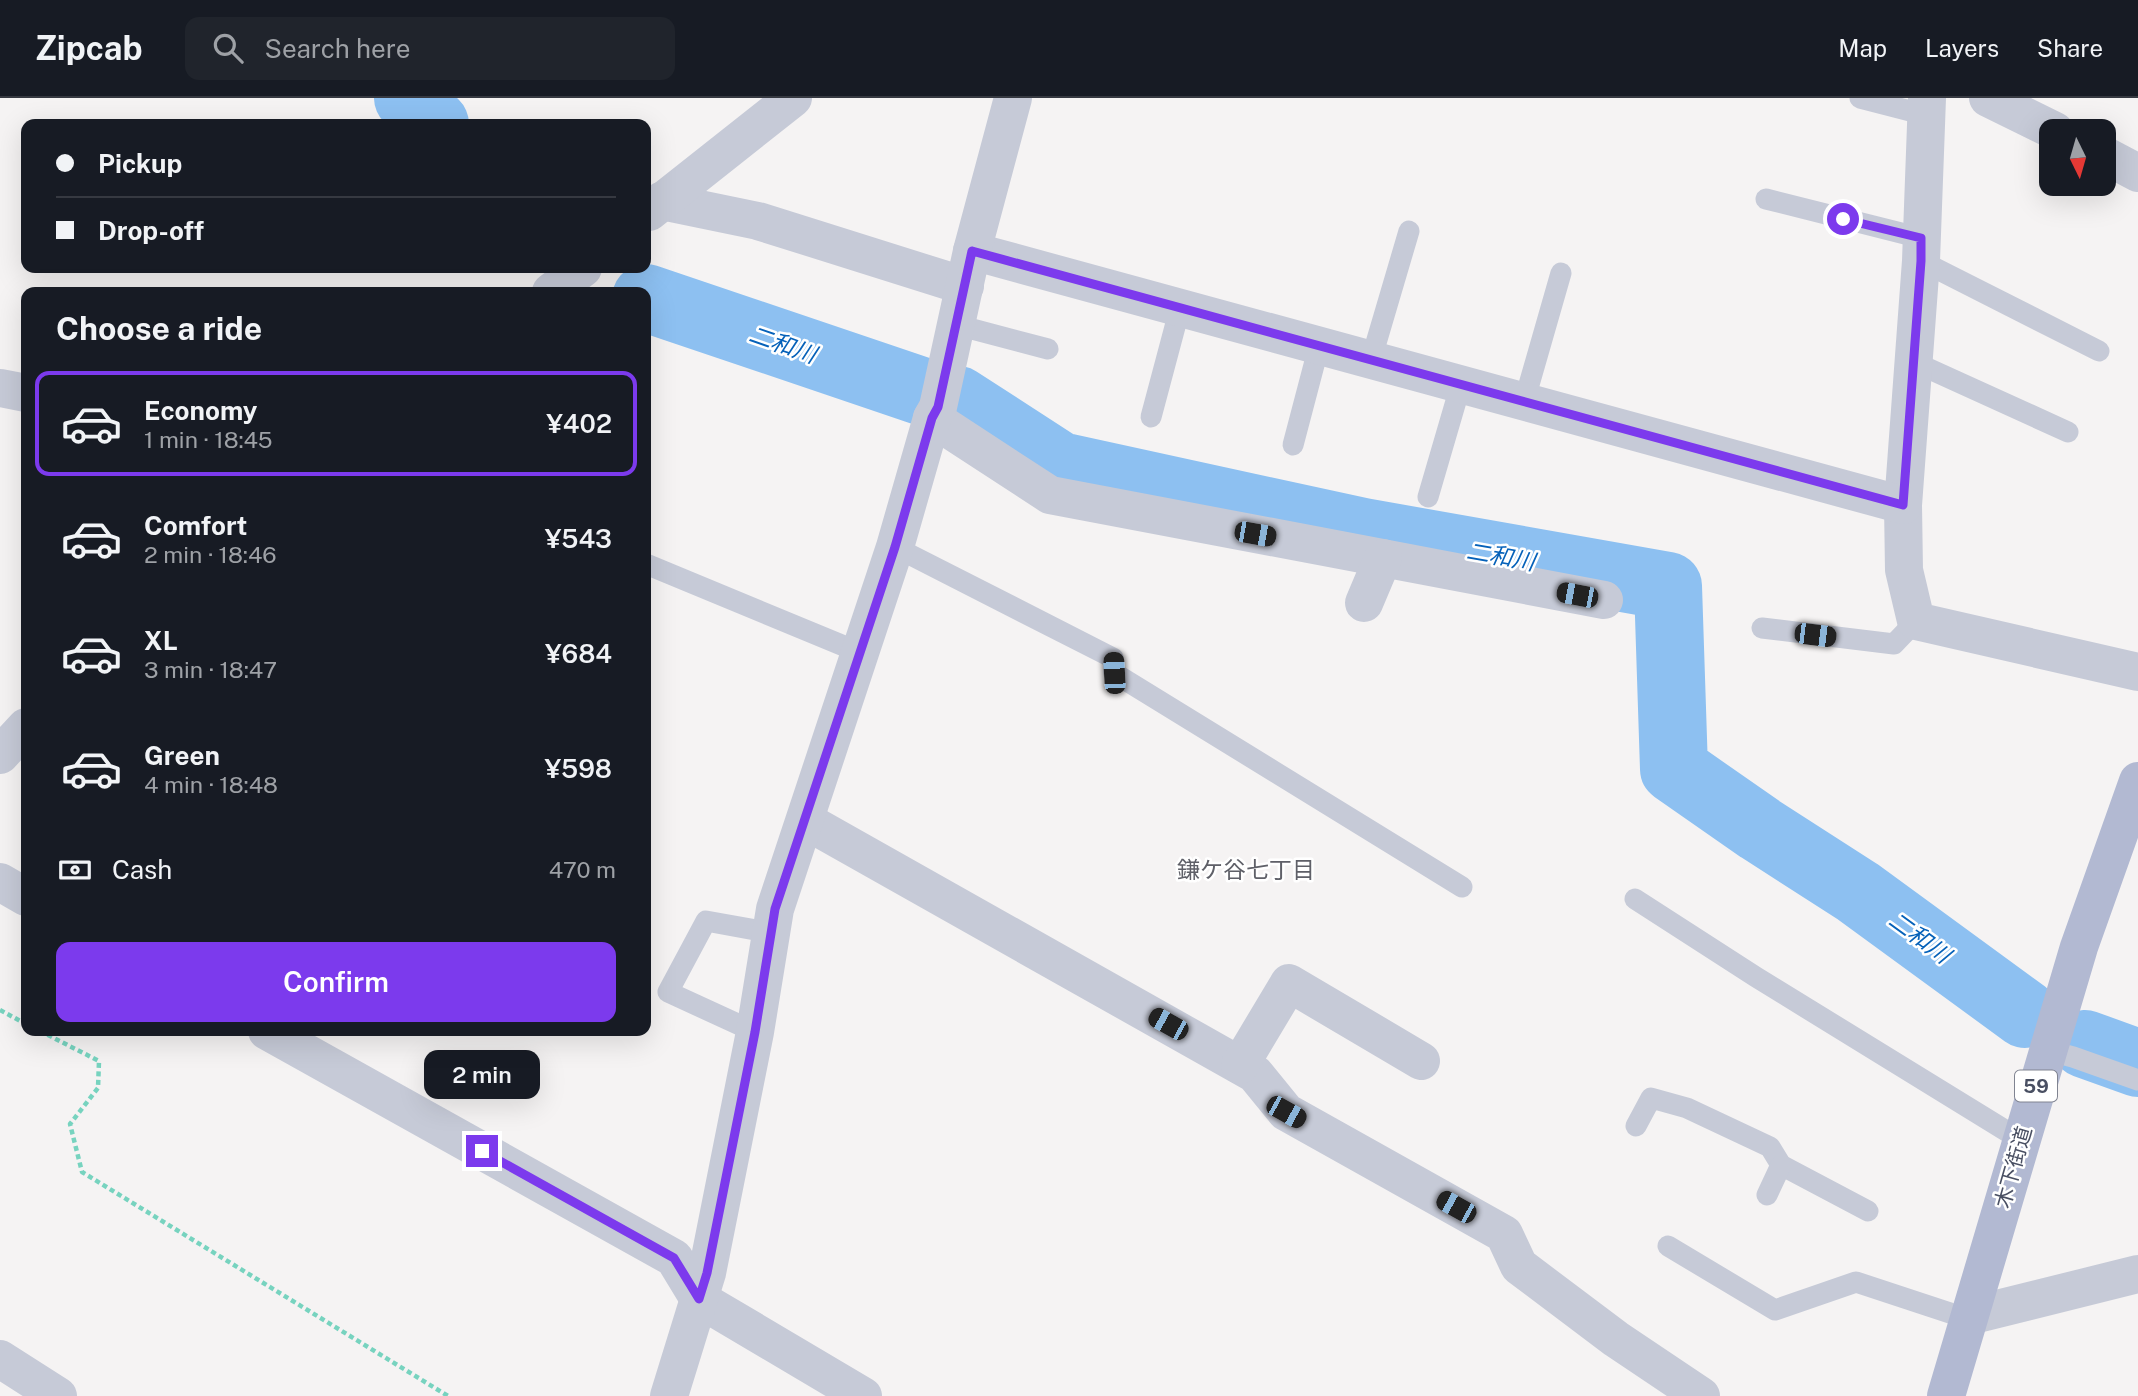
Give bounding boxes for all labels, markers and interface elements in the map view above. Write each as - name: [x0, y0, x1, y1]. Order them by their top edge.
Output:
- search box: [185, 17, 675, 80]
- text: Zipcab: [35, 29, 143, 67]
- icon: search: [209, 29, 247, 67]
- text: Search here: [265, 33, 411, 64]
- text: Map: [1838, 34, 1887, 62]
- text: Layers: [1925, 34, 1999, 62]
- text: Share: [2037, 34, 2103, 62]
- north arrow: [2039, 119, 2116, 196]
- map controls: [2039, 119, 2116, 196]
- text: Pickup: [98, 148, 182, 179]
- route start: [1827, 203, 1859, 235]
- text: Drop-off: [98, 215, 204, 246]
- text: Choose a ride: [56, 310, 262, 347]
- water label: 二和川: [746, 320, 823, 369]
- icon: car: [60, 392, 123, 455]
- text: Economy: [144, 395, 257, 426]
- text: ¥402: [546, 408, 612, 439]
- text: 1 min · 18:45: [144, 426, 273, 453]
- icon: car: [60, 507, 123, 570]
- text: Comfort: [144, 510, 247, 541]
- car: [1233, 520, 1278, 548]
- text: ¥543: [545, 523, 612, 554]
- water label: 二和川: [1465, 537, 1540, 576]
- text: 2 min · 18:46: [144, 541, 277, 568]
- car: [1555, 581, 1600, 609]
- icon: car: [60, 622, 123, 685]
- car: [1793, 622, 1838, 648]
- text: XL: [144, 625, 178, 656]
- text: ¥684: [545, 638, 612, 669]
- car: [1103, 651, 1126, 695]
- text: 3 min · 18:47: [144, 656, 277, 683]
- icon: car: [60, 737, 123, 800]
- text: Green: [144, 740, 220, 771]
- text: ¥598: [545, 753, 612, 784]
- text: 4 min · 18:48: [144, 771, 278, 798]
- icon: cash: [56, 851, 94, 889]
- text: Cash: [112, 854, 172, 885]
- text: 470 m: [549, 856, 616, 883]
- district label: 鎌ケ谷七丁目: [1177, 856, 1315, 883]
- water label: 二和川: [1884, 906, 1958, 970]
- button: Confirm: [56, 942, 616, 1022]
- car: [1145, 1005, 1192, 1043]
- callout: 2 min: [424, 1049, 540, 1098]
- text: 2 min: [452, 1061, 512, 1088]
- road number: 59: [2015, 1070, 2057, 1102]
- car: [1263, 1093, 1310, 1131]
- street label: 木下街道: [1989, 1123, 2037, 1211]
- route end: [466, 1135, 498, 1167]
- car: [1433, 1188, 1480, 1226]

